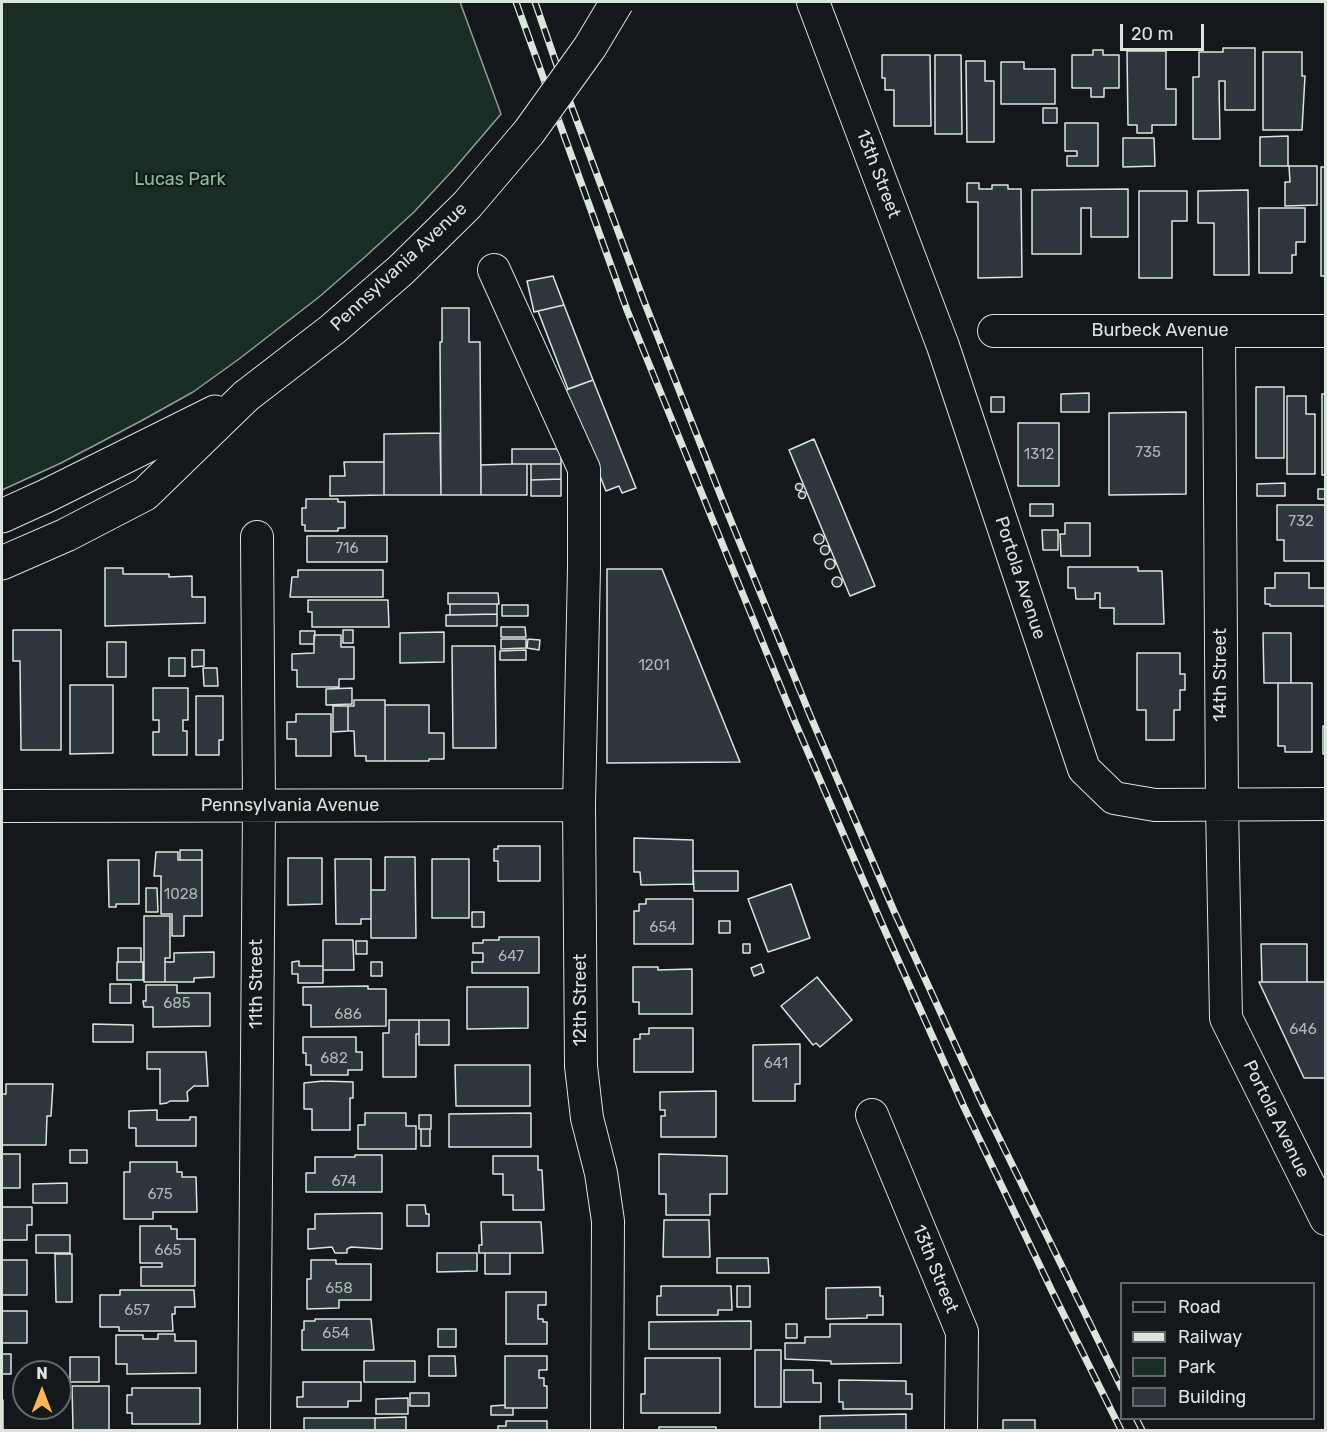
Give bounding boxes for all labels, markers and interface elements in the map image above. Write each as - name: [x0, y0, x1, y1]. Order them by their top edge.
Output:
- scale bar: [1123, 12, 1207, 50]
- text: 20 m: [1131, 23, 1173, 45]
- street label: 13th Street: [851, 127, 905, 221]
- park label: Lucas Park: [134, 169, 226, 191]
- street label: Pennsylvania Avenue: [326, 198, 472, 336]
- street label: Burbeck Avenue: [1091, 320, 1229, 342]
- house number: 735: [1135, 444, 1161, 462]
- house number: 1312: [1024, 446, 1054, 464]
- house number: 732: [1288, 513, 1314, 531]
- street label: Portola Avenue: [990, 514, 1050, 642]
- house number: 716: [335, 540, 359, 558]
- street label: 14th Street: [1210, 628, 1232, 722]
- house number: 1201: [638, 657, 670, 675]
- street label: Pennsylvania Avenue: [201, 795, 379, 817]
- house number: 1028: [164, 886, 198, 904]
- house number: 654: [649, 919, 677, 937]
- street label: 11th Street: [246, 939, 268, 1029]
- house number: 647: [498, 948, 524, 966]
- street label: 12th Street: [570, 954, 592, 1046]
- house number: 685: [163, 995, 191, 1013]
- house number: 686: [334, 1006, 362, 1024]
- house number: 646: [1289, 1021, 1317, 1039]
- house number: 682: [320, 1050, 348, 1068]
- house number: 641: [764, 1055, 788, 1073]
- street label: Portola Avenue: [1238, 1057, 1314, 1181]
- house number: 674: [331, 1173, 357, 1191]
- house number: 675: [147, 1186, 173, 1204]
- street label: 13th Street: [908, 1222, 962, 1316]
- house number: 665: [155, 1242, 181, 1260]
- house number: 658: [325, 1280, 353, 1298]
- legend: [1120, 1282, 1315, 1420]
- text: Road: [1178, 1296, 1221, 1318]
- house number: 657: [124, 1302, 150, 1320]
- house number: 654: [322, 1325, 350, 1343]
- text: Railway: [1178, 1326, 1242, 1348]
- text: Park: [1178, 1356, 1215, 1378]
- north arrow: [12, 1360, 72, 1420]
- text: N: [36, 1364, 48, 1383]
- text: Building: [1178, 1386, 1246, 1408]

